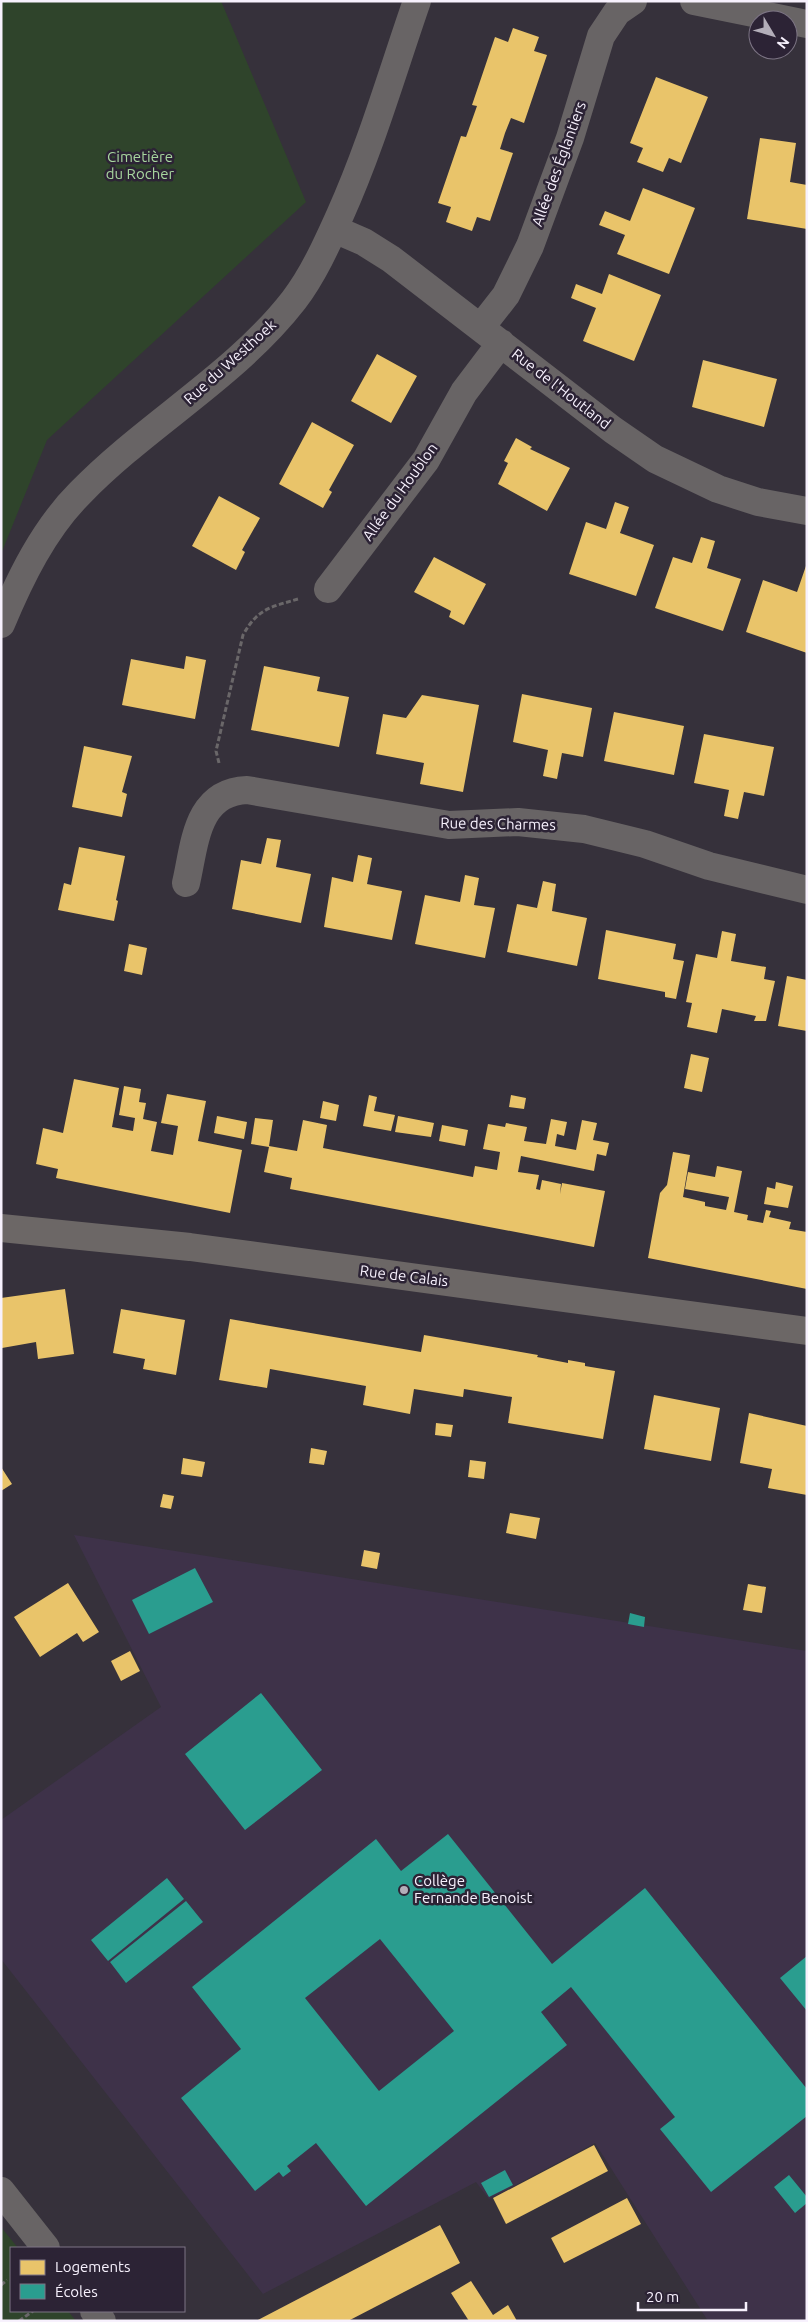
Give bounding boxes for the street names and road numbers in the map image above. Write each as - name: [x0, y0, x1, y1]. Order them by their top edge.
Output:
- street label: Allée des Églantiers: [528, 99, 589, 229]
- street label: Rue du Westhoek: [180, 316, 279, 407]
- street label: Rue de l'Houtland: [509, 345, 614, 432]
- street label: Allée du Houblon: [359, 440, 441, 544]
- street label: Rue des Charmes: [440, 814, 556, 833]
- street label: Rue de Calais: [359, 1262, 449, 1289]

